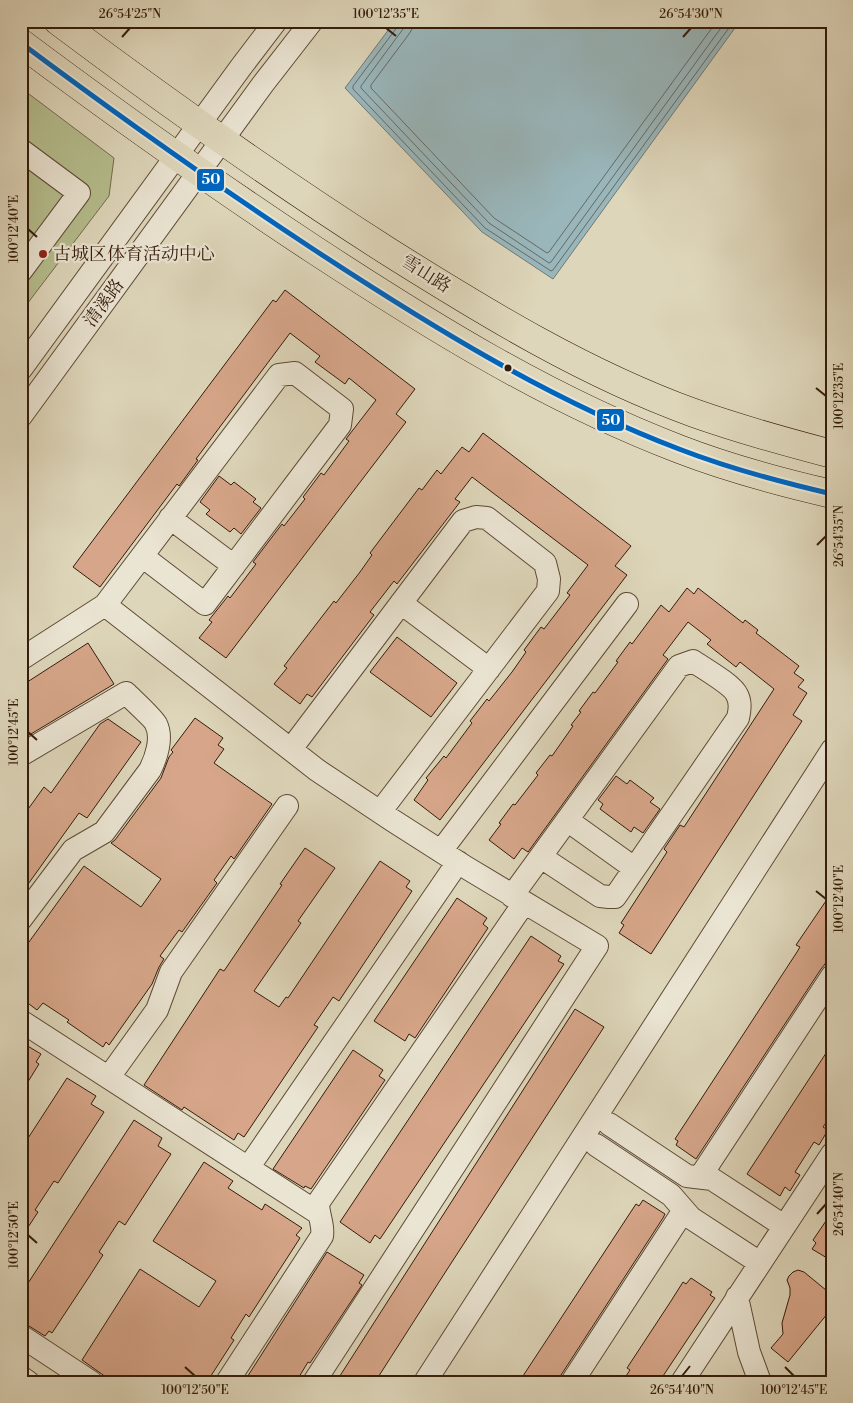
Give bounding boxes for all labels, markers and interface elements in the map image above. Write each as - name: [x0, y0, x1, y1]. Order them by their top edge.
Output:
- text: 26°54'25"N: [99, 7, 161, 22]
- text: 100°12'35"E: [353, 7, 419, 22]
- text: 26°54'30"N: [659, 7, 723, 22]
- line badge: 50: [196, 168, 225, 192]
- text: 50: [202, 171, 220, 189]
- text: 100°12'40"E: [7, 195, 22, 263]
- place label: 古城区体育活动中心: [53, 243, 215, 266]
- marker: 古城区体育活动中心: [37, 248, 49, 260]
- street label: 雪山路: [397, 250, 455, 298]
- street label: 清溪路: [79, 274, 129, 332]
- unlabelled marker: [503, 363, 513, 373]
- text: 100°12'35"E: [832, 363, 847, 429]
- line badge: 50: [596, 408, 625, 432]
- text: 50: [602, 412, 620, 430]
- text: 26°54'35"N: [832, 505, 847, 567]
- text: 100°12'45"E: [7, 699, 22, 765]
- text: 100°12'40"E: [832, 865, 847, 933]
- text: 26°54'40"N: [832, 1172, 847, 1236]
- text: 100°12'50"E: [7, 1201, 22, 1269]
- text: 100°12'50"E: [161, 1383, 229, 1398]
- text: 26°54'40"N: [650, 1383, 714, 1398]
- text: 100°12'45"E: [761, 1383, 827, 1398]

